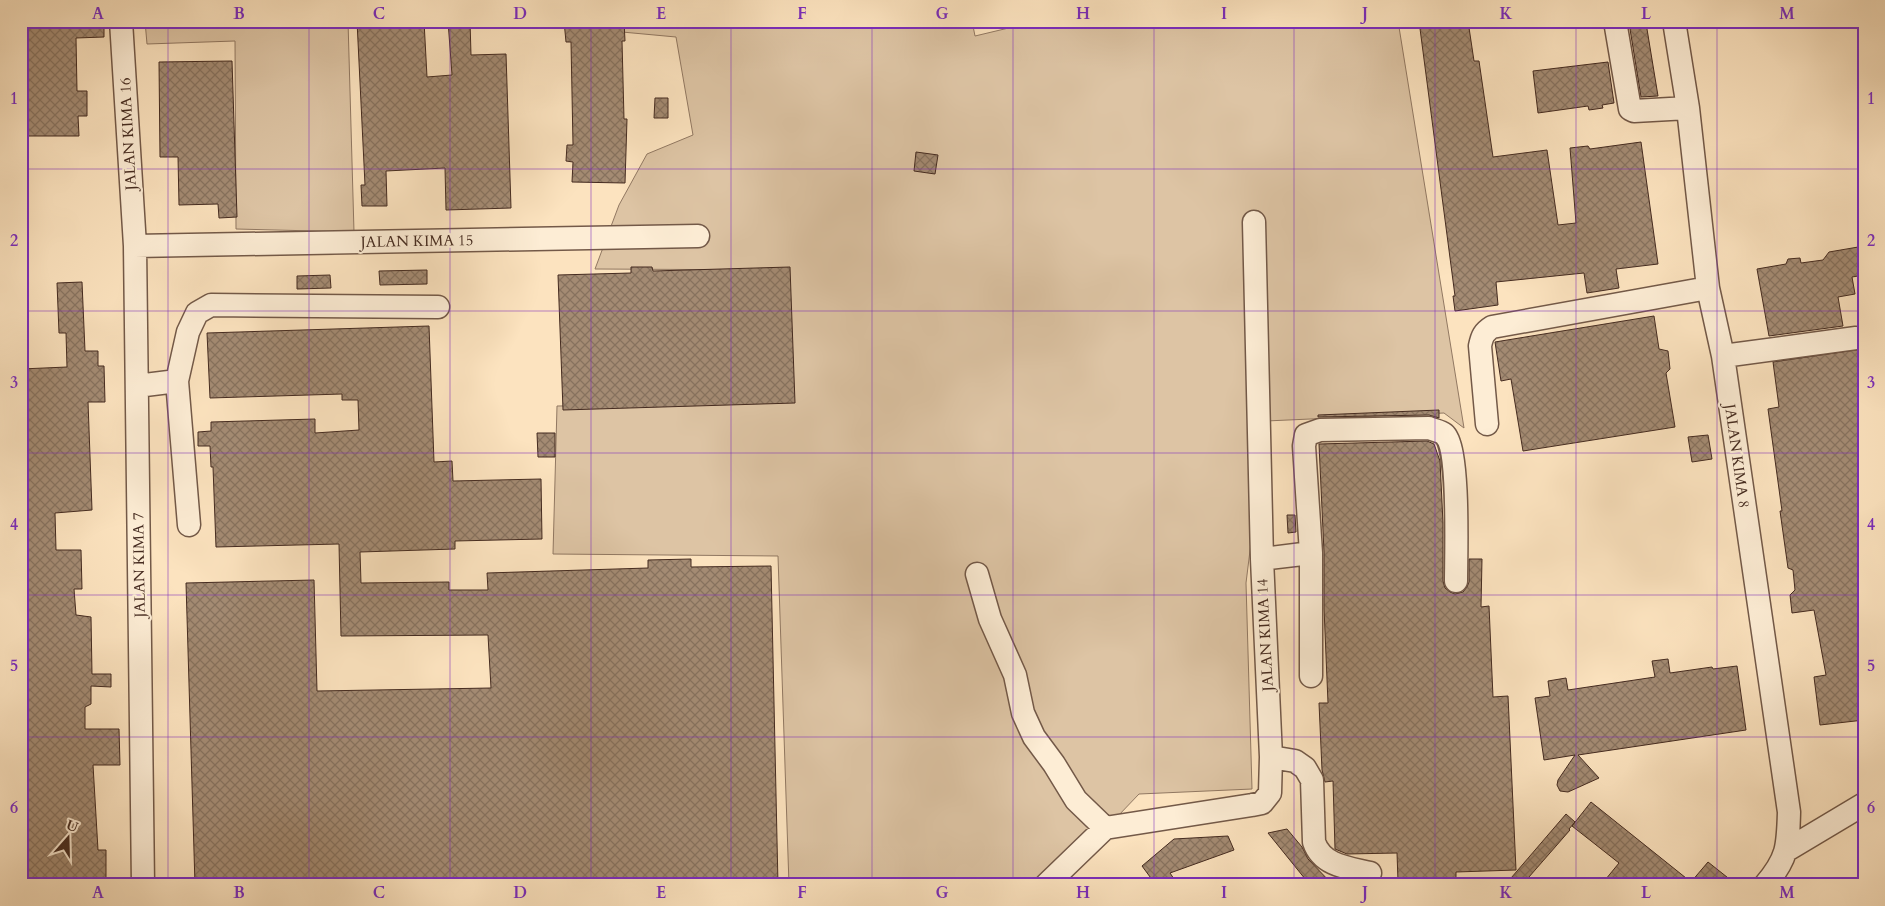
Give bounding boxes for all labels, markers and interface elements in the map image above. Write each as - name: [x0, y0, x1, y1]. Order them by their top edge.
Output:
- text: A: [92, 3, 104, 25]
- text: B: [233, 3, 245, 25]
- text: C: [373, 3, 385, 25]
- text: D: [513, 3, 527, 25]
- text: E: [656, 3, 666, 25]
- text: F: [797, 3, 807, 25]
- text: G: [935, 3, 949, 25]
- text: H: [1076, 3, 1090, 25]
- text: I: [1221, 3, 1227, 25]
- text: J: [1360, 3, 1368, 25]
- text: K: [1500, 3, 1513, 25]
- text: L: [1641, 3, 1652, 25]
- text: M: [1779, 3, 1795, 25]
- street label: JALAN KIMA 16: [115, 77, 141, 193]
- text: 1: [10, 88, 18, 110]
- text: 1: [1867, 88, 1875, 110]
- text: 2: [10, 230, 18, 252]
- street label: JALAN KIMA 15: [358, 230, 474, 252]
- text: 2: [1867, 230, 1875, 252]
- text: 3: [10, 372, 18, 394]
- text: 3: [1867, 372, 1875, 394]
- street label: JALAN KIMA 8: [1720, 401, 1754, 509]
- street label: JALAN KIMA 7: [128, 512, 150, 620]
- text: 4: [10, 514, 18, 536]
- text: 4: [1867, 514, 1875, 536]
- street label: JALAN KIMA 14: [1252, 578, 1278, 694]
- text: 5: [10, 655, 18, 677]
- text: 5: [1867, 655, 1875, 677]
- text: 6: [10, 797, 18, 819]
- text: 6: [1867, 797, 1875, 819]
- north arrow: [42, 814, 92, 864]
- text: U: [64, 815, 81, 837]
- text: A: [92, 882, 104, 904]
- text: B: [233, 882, 245, 904]
- text: C: [373, 882, 385, 904]
- text: D: [513, 882, 527, 904]
- text: E: [656, 882, 666, 904]
- text: F: [797, 882, 807, 904]
- text: G: [935, 882, 949, 904]
- text: H: [1076, 882, 1090, 904]
- text: I: [1221, 882, 1227, 904]
- text: J: [1360, 882, 1368, 904]
- text: K: [1500, 882, 1513, 904]
- text: L: [1641, 882, 1652, 904]
- text: M: [1779, 882, 1795, 904]

